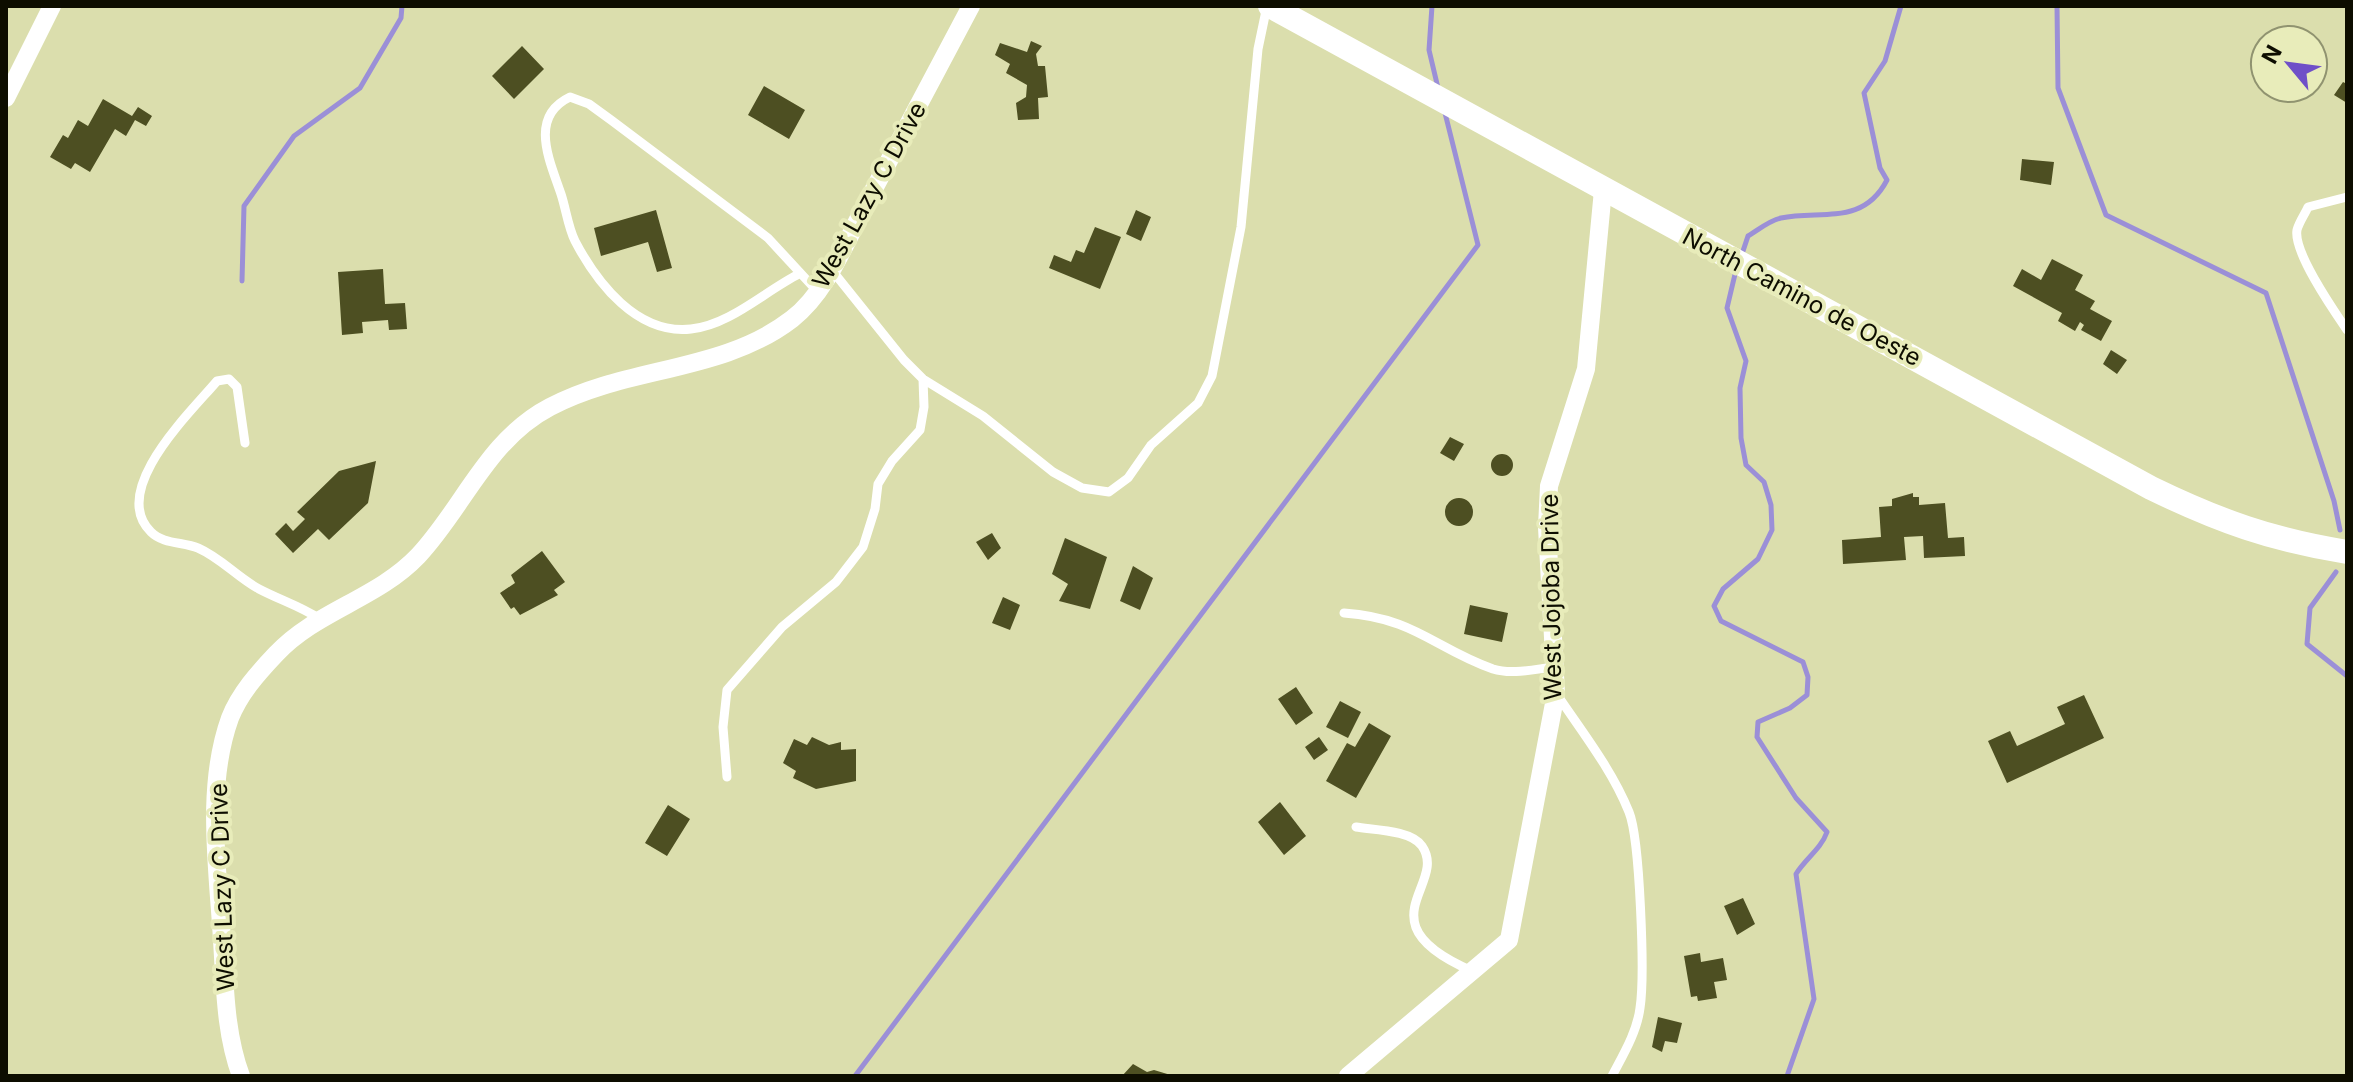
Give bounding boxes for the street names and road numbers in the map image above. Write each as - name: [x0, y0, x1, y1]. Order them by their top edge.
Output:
- street label: West Lazy C Drive: [806, 97, 932, 293]
- street label: North Camino de Oeste: [1678, 222, 1926, 372]
- street label: West Jojoba Drive: [1535, 493, 1567, 701]
- street label: West Lazy C Drive: [204, 783, 240, 991]

